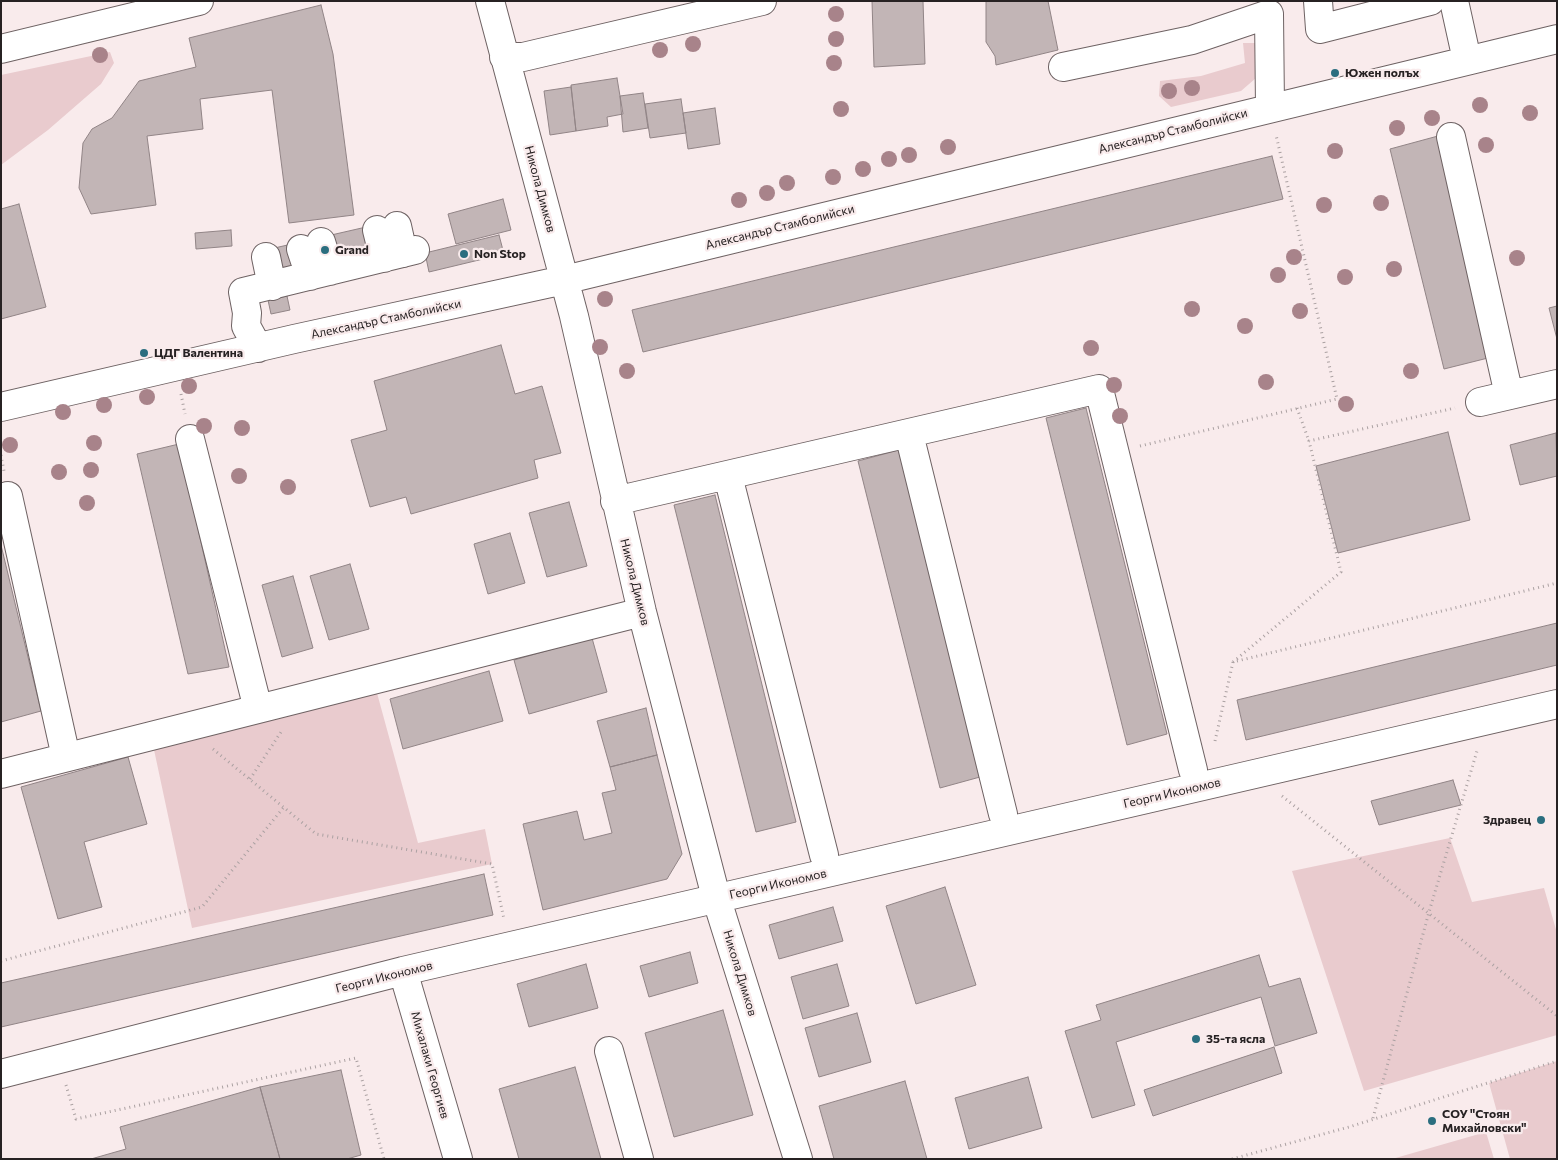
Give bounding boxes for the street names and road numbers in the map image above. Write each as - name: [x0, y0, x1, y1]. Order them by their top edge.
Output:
- street label: Александър Стамболийски: [1097, 105, 1249, 157]
- street label: Никола Димков: [522, 144, 558, 234]
- street label: Александър Стамболийски: [704, 201, 856, 253]
- street label: Александър Стамболийски: [310, 296, 462, 342]
- street label: Никола Димков: [617, 537, 653, 627]
- street label: Георги Икономов: [1122, 775, 1222, 811]
- street label: Георги Икономов: [728, 866, 828, 902]
- street label: Никола Димков: [720, 928, 760, 1018]
- street label: Георги Икономов: [334, 958, 434, 996]
- street label: Михалаки Георгиев: [408, 1010, 452, 1120]

